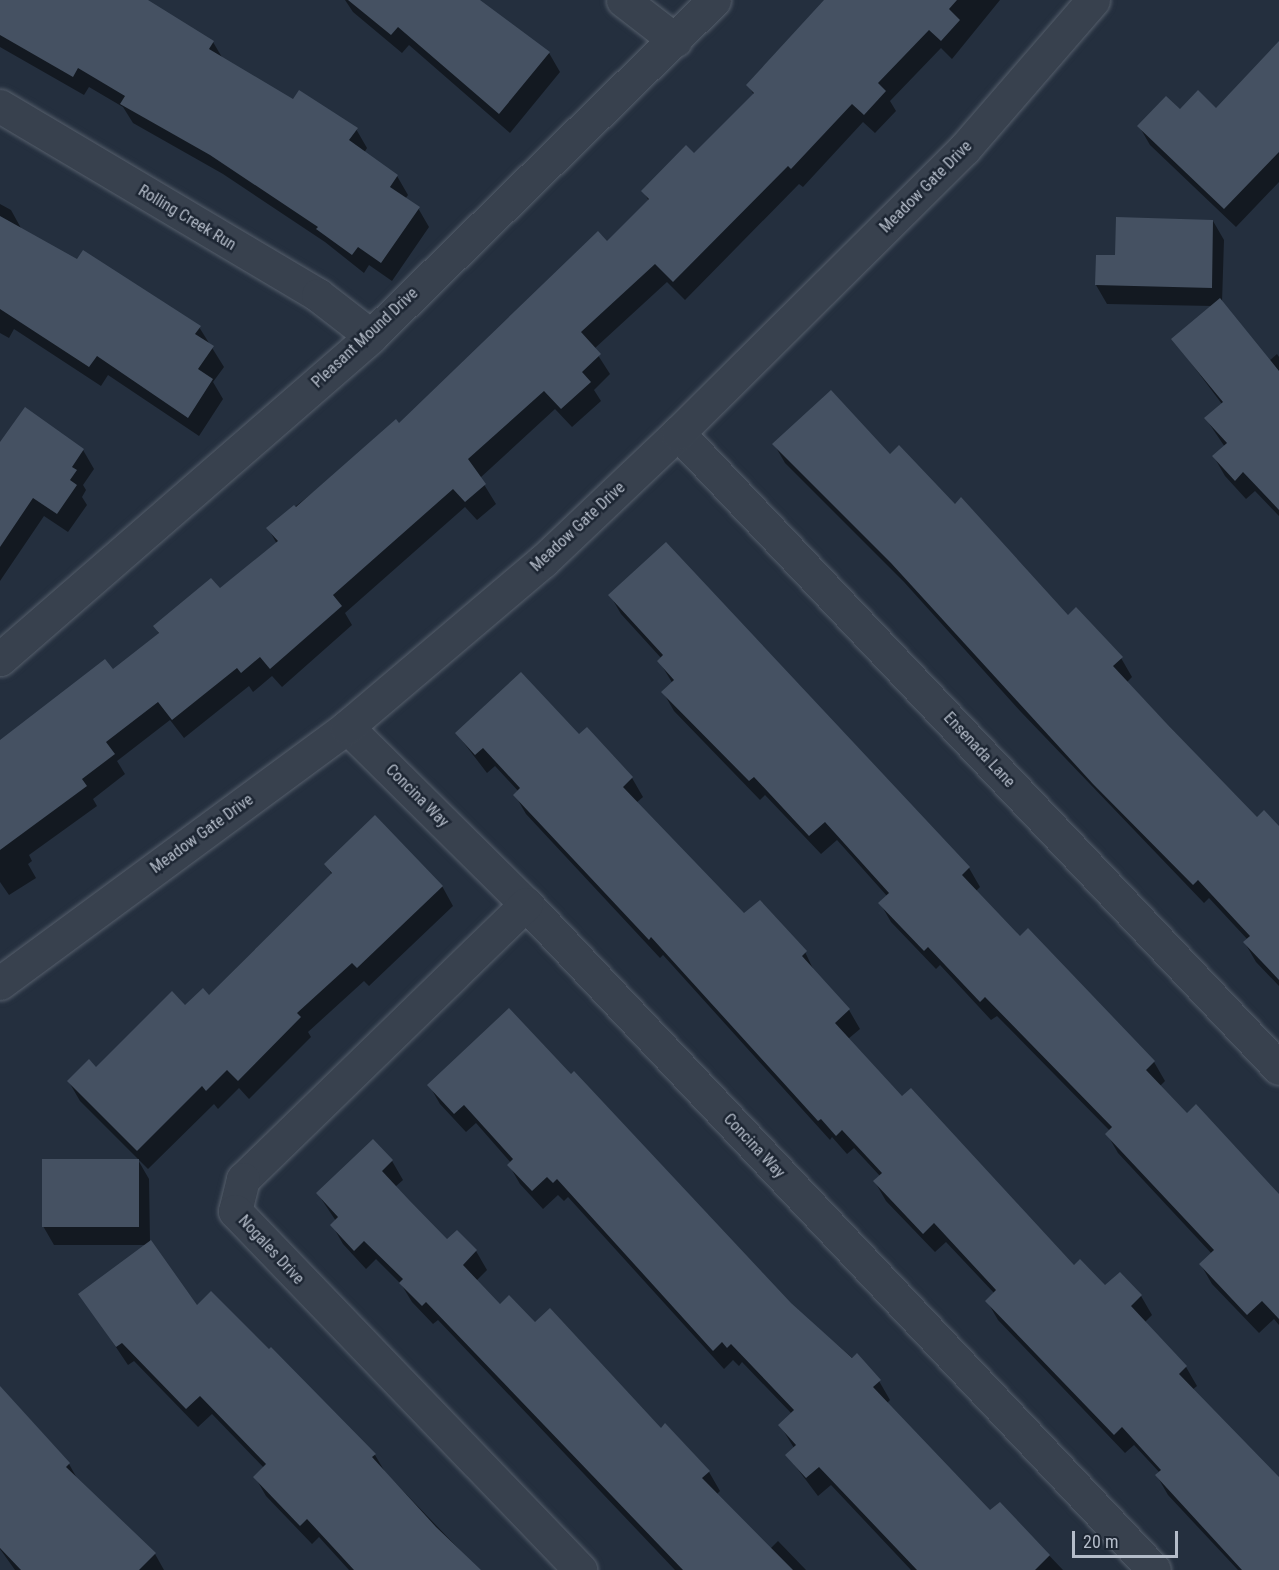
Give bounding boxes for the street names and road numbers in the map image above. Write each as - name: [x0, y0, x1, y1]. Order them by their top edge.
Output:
- street label: Meadow Gate Drive: [876, 137, 976, 237]
- street label: Rolling Creek Run: [135, 181, 239, 255]
- street label: Pleasant Mound Drive: [308, 284, 422, 392]
- street label: Meadow Gate Drive: [527, 478, 629, 576]
- street label: Ensenada Lane: [939, 708, 1019, 792]
- street label: Concina Way: [382, 761, 452, 831]
- street label: Meadow Gate Drive: [147, 790, 257, 878]
- street label: Concina Way: [719, 1110, 789, 1182]
- street label: Nogales Drive: [234, 1211, 308, 1289]

